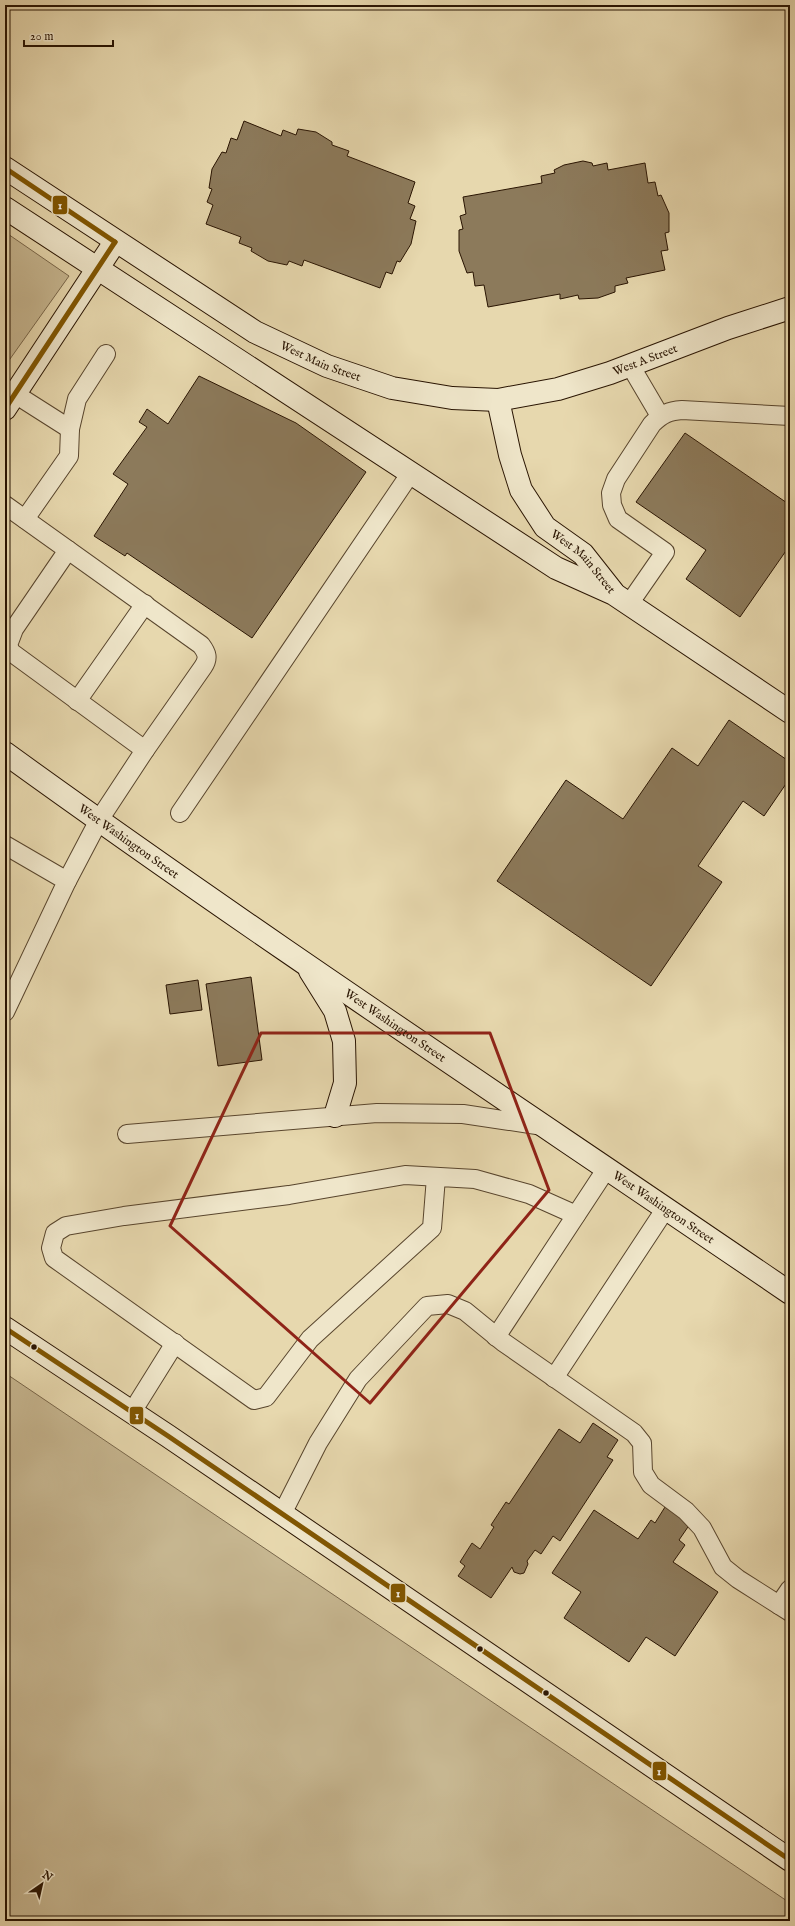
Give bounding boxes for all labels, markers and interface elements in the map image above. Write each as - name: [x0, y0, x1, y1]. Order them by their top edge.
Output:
- scale bar: [24, 22, 113, 48]
- text: 20 m: [30, 29, 53, 44]
- line badge: 1: [52, 195, 68, 215]
- text: 1: [58, 199, 62, 213]
- street label: West Main Street: [278, 338, 363, 384]
- street label: West A Street: [611, 341, 679, 379]
- street label: West Main Street: [548, 526, 619, 597]
- street label: West Washington Street: [76, 801, 182, 882]
- street label: West Washington Street: [342, 986, 449, 1065]
- street label: West Washington Street: [610, 1167, 717, 1247]
- unlabelled marker: [29, 1342, 39, 1352]
- line badge: 1: [129, 1406, 144, 1425]
- text: 1: [135, 1409, 139, 1423]
- line badge: 1: [390, 1583, 406, 1603]
- text: 1: [396, 1587, 400, 1601]
- unlabelled marker: [475, 1644, 485, 1654]
- unlabelled marker: [541, 1688, 551, 1698]
- line badge: 1: [652, 1761, 667, 1781]
- text: 1: [657, 1765, 661, 1779]
- north arrow: [22, 1864, 62, 1904]
- text: N: [38, 1868, 55, 1885]

